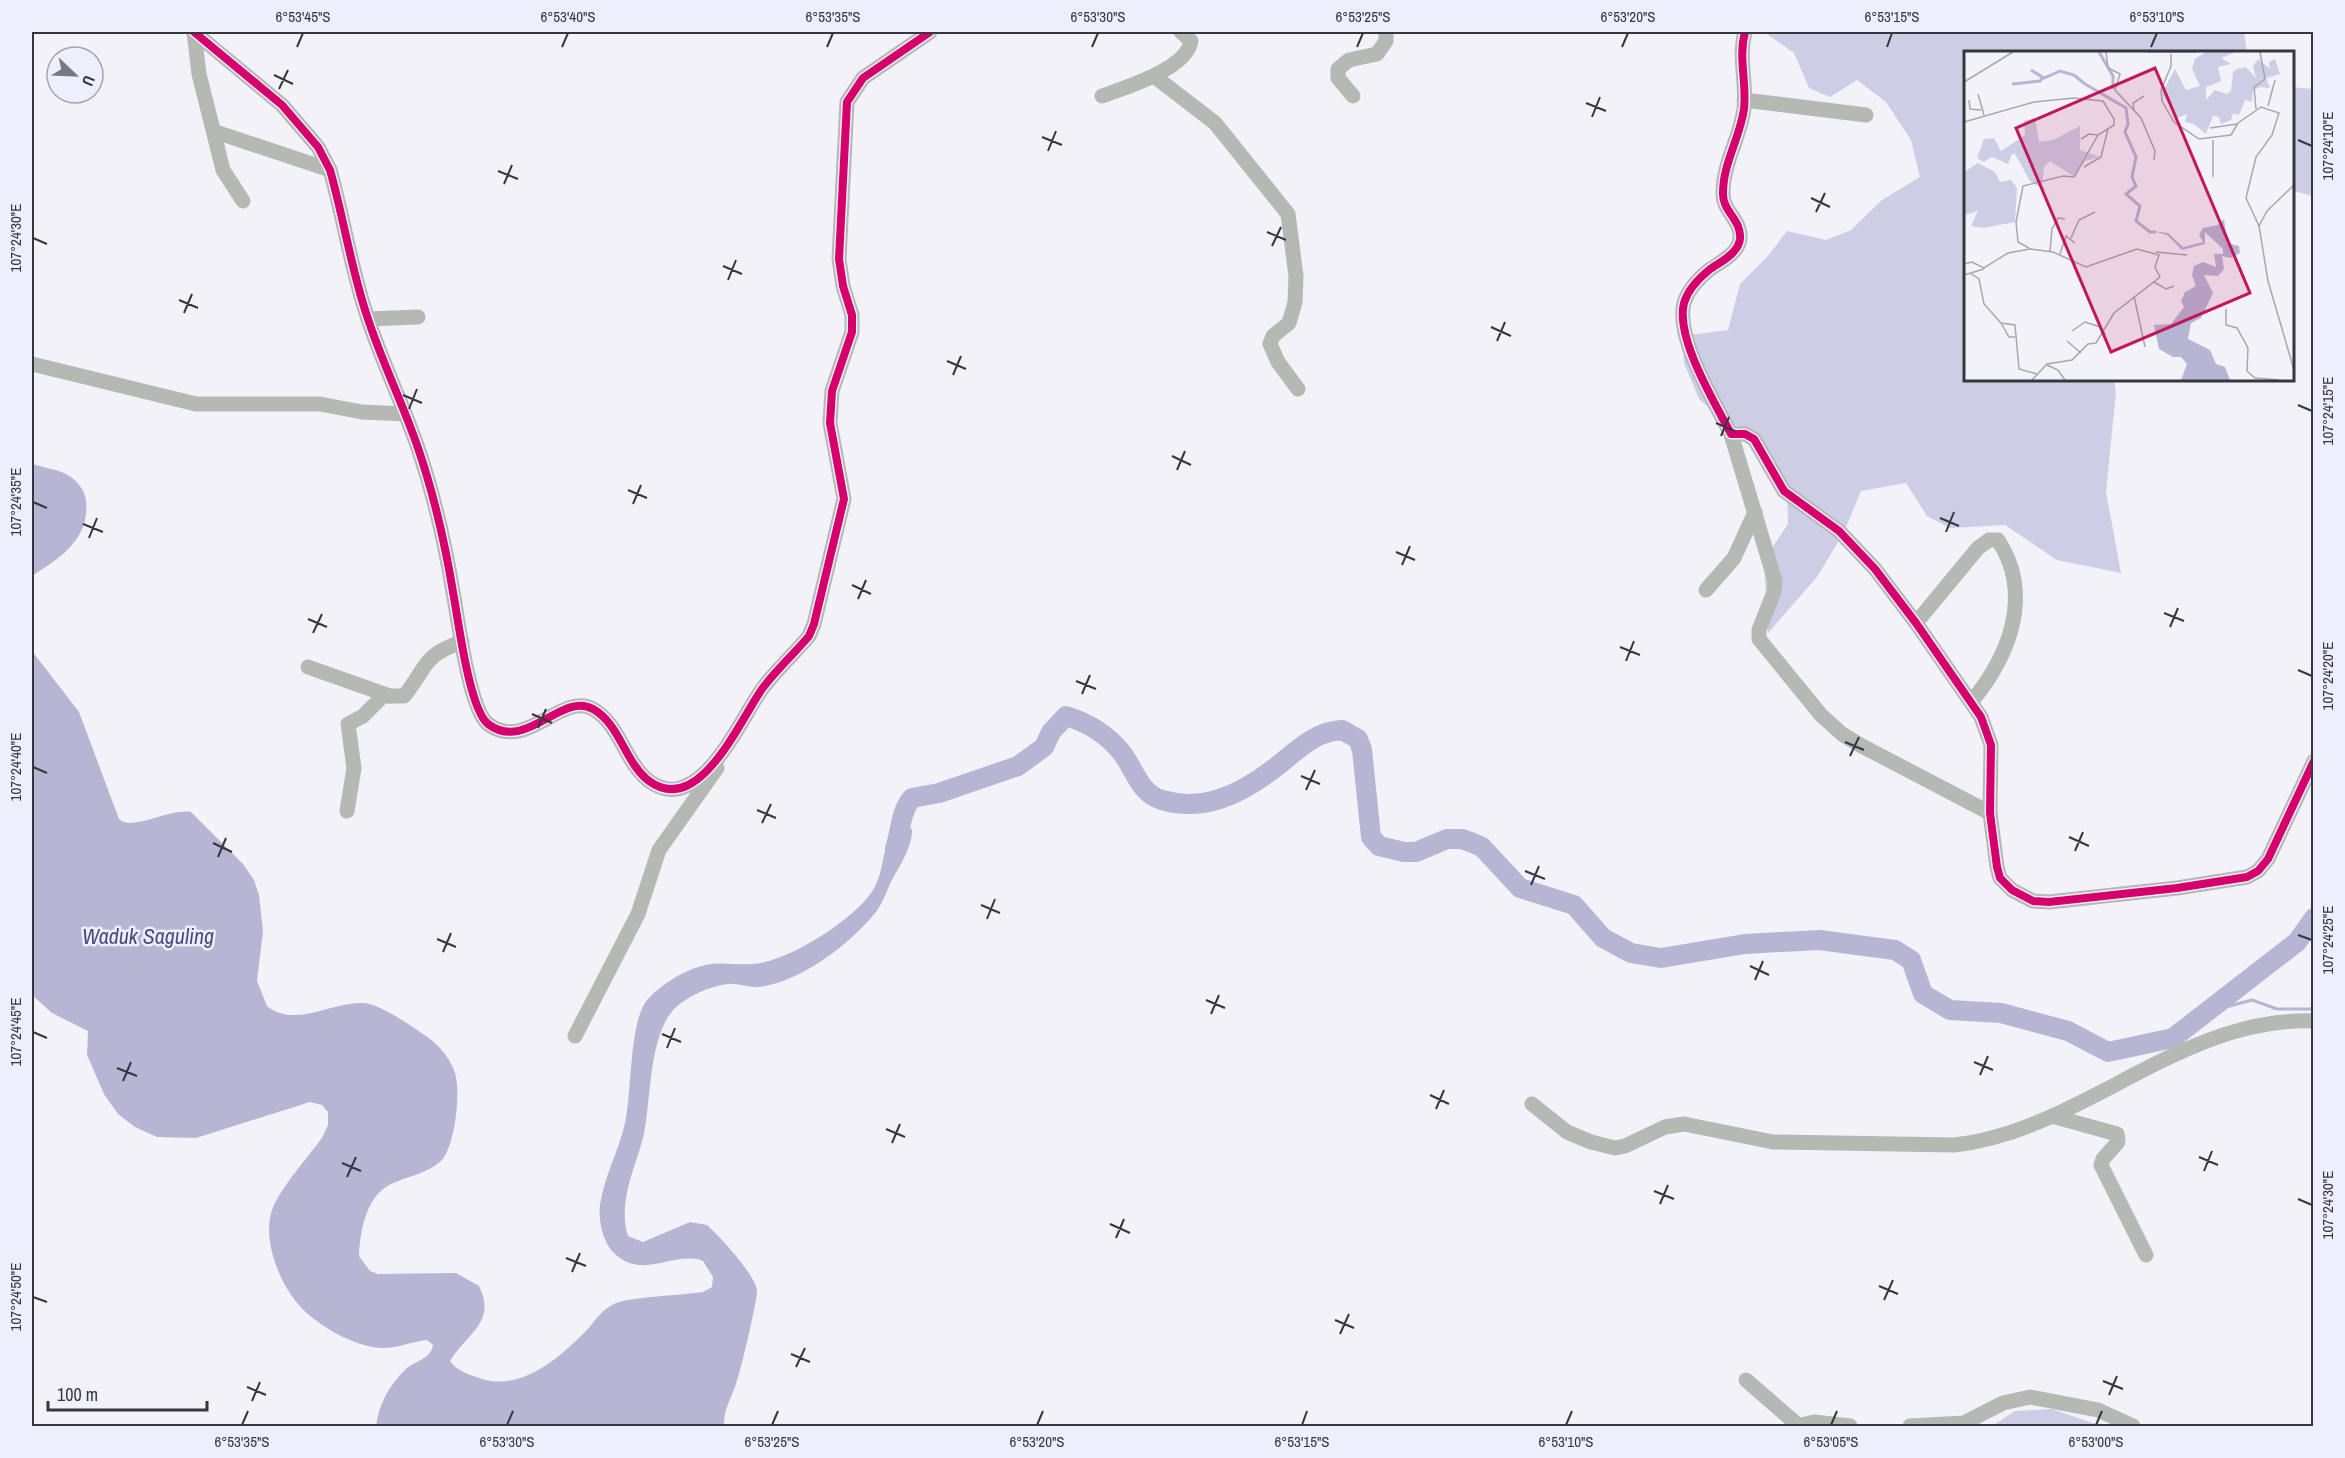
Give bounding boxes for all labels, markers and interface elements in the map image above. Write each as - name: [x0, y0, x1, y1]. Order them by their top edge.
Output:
- text: 6°53'45"S: [275, 6, 331, 27]
- text: 6°53'40"S: [540, 6, 596, 27]
- text: 6°53'35"S: [805, 6, 861, 27]
- text: 6°53'30"S: [1070, 6, 1126, 27]
- text: 6°53'25"S: [1335, 6, 1391, 27]
- text: 6°53'20"S: [1600, 6, 1656, 27]
- text: 6°53'15"S: [1864, 6, 1920, 27]
- text: 6°53'10"S: [2129, 6, 2185, 27]
- north arrow: [45, 45, 105, 105]
- inset map: [1964, 51, 2294, 381]
- text: U: [77, 72, 101, 90]
- text: 107°24'10"E: [2317, 112, 2338, 180]
- text: 107°24'30"E: [5, 204, 26, 272]
- text: 107°24'15"E: [2317, 377, 2338, 445]
- text: 107°24'35"E: [5, 468, 26, 536]
- text: 107°24'20"E: [2317, 642, 2338, 710]
- text: 107°24'40"E: [5, 733, 26, 801]
- text: 107°24'25"E: [2317, 906, 2338, 974]
- water label: Waduk Saguling: [82, 921, 214, 951]
- text: 107°24'45"E: [5, 998, 26, 1066]
- text: 107°24'30"E: [2317, 1171, 2338, 1239]
- text: 107°24'50"E: [5, 1263, 26, 1331]
- scale bar: [48, 1374, 207, 1412]
- text: 100 m: [57, 1382, 98, 1407]
- text: 6°53'35"S: [214, 1431, 270, 1452]
- text: 6°53'30"S: [479, 1431, 535, 1452]
- text: 6°53'25"S: [744, 1431, 800, 1452]
- text: 6°53'20"S: [1009, 1431, 1065, 1452]
- text: 6°53'15"S: [1274, 1431, 1330, 1452]
- text: 6°53'10"S: [1538, 1431, 1594, 1452]
- text: 6°53'05"S: [1803, 1431, 1859, 1452]
- text: 6°53'00"S: [2068, 1431, 2124, 1452]

